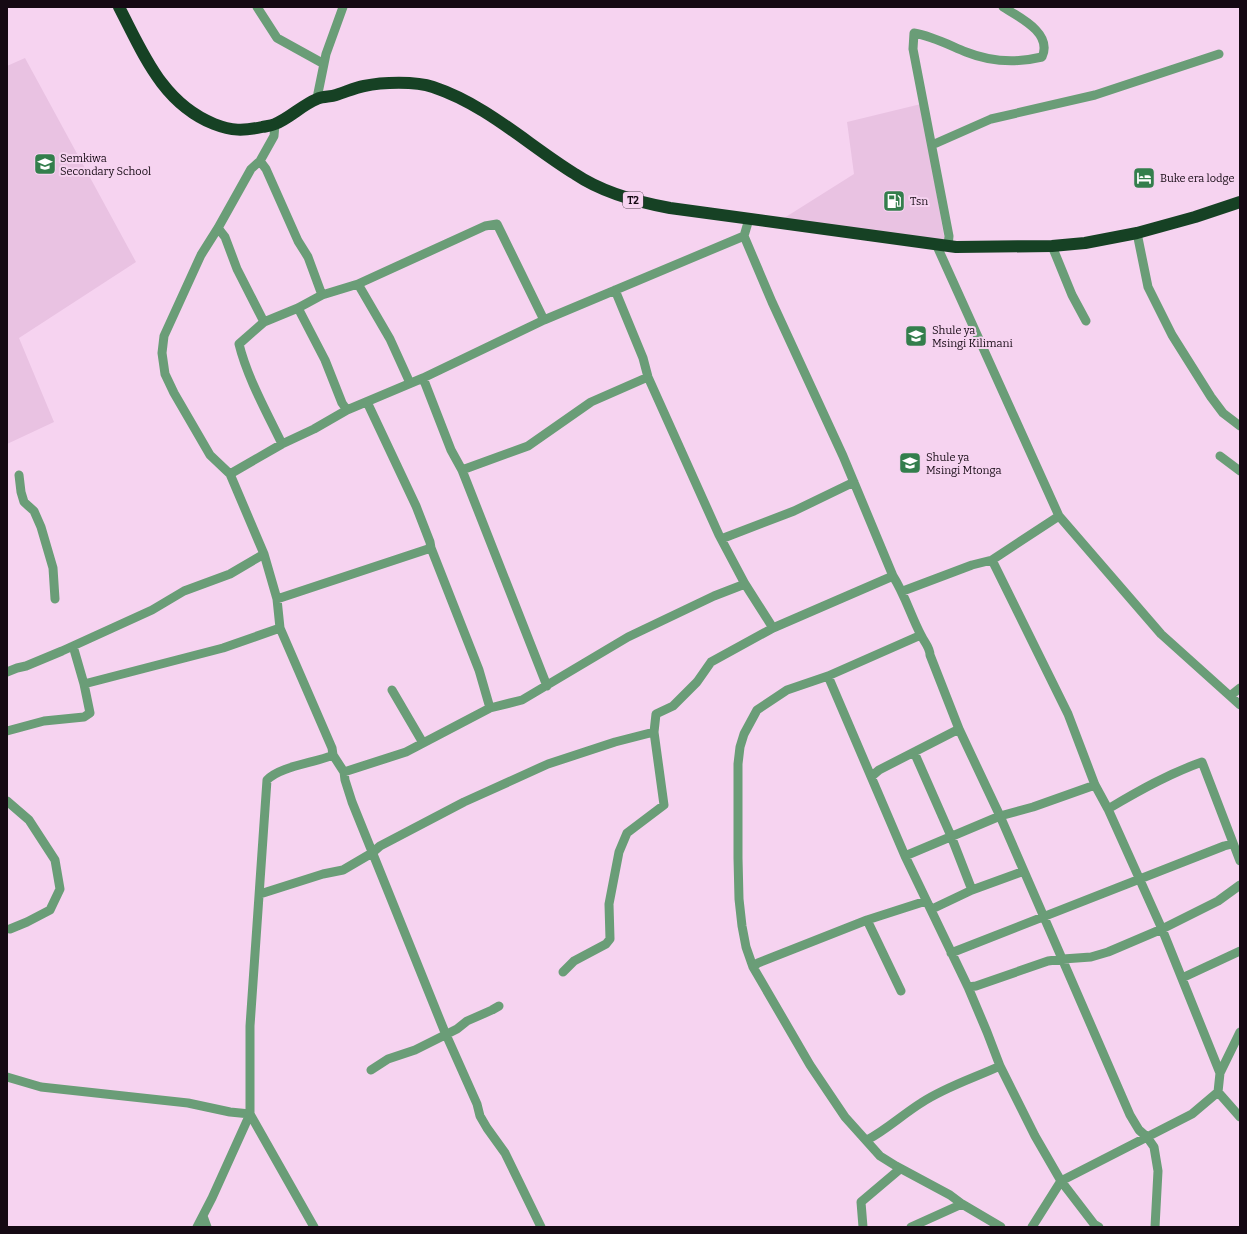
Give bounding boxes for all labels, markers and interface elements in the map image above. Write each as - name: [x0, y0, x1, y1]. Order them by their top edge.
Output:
- school or university icon: Semkiwa Secondary School: [32, 151, 58, 177]
- place label: Semkiwa Secondary School: [60, 152, 151, 178]
- hotel icon: Buke era lodge: [1131, 165, 1157, 191]
- place label: Buke era lodge: [1160, 172, 1235, 185]
- fuel station icon: Tsn: [881, 188, 907, 214]
- road number: T2: [623, 192, 643, 208]
- place label: Tsn: [910, 195, 928, 208]
- school or university icon: Shule ya Msingi Kilimani: [903, 323, 929, 349]
- place label: Shule ya Msingi Kilimani: [932, 324, 1013, 350]
- school or university icon: Shule ya Msingi Mtonga: [897, 450, 923, 476]
- place label: Shule ya Msingi Mtonga: [926, 451, 1002, 477]

